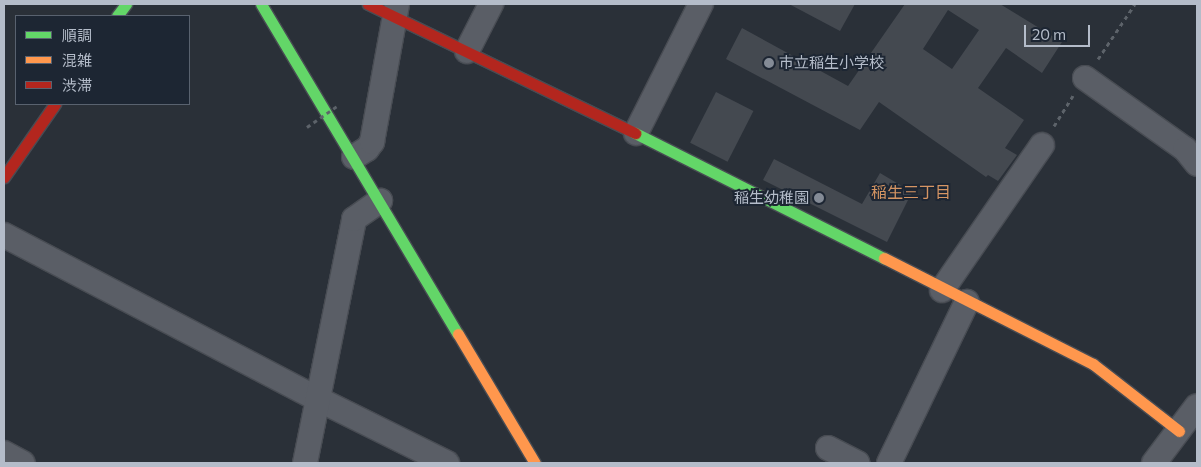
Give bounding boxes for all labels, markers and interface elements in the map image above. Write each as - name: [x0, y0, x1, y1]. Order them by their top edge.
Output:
- legend: [15, 15, 190, 105]
- scale bar: [1026, 15, 1092, 47]
- text: 20 m: [1032, 25, 1066, 43]
- text: 順調: [62, 26, 92, 44]
- text: 混雑: [62, 51, 92, 69]
- place label: 市立稲生小学校: [779, 54, 884, 72]
- marker: 市立稲生小学校: [763, 57, 775, 69]
- text: 渋滞: [62, 76, 92, 94]
- district label: 稲生三丁目: [871, 182, 951, 202]
- place label: 稲生幼稚園: [734, 189, 809, 207]
- marker: 稲生幼稚園: [813, 192, 825, 204]

